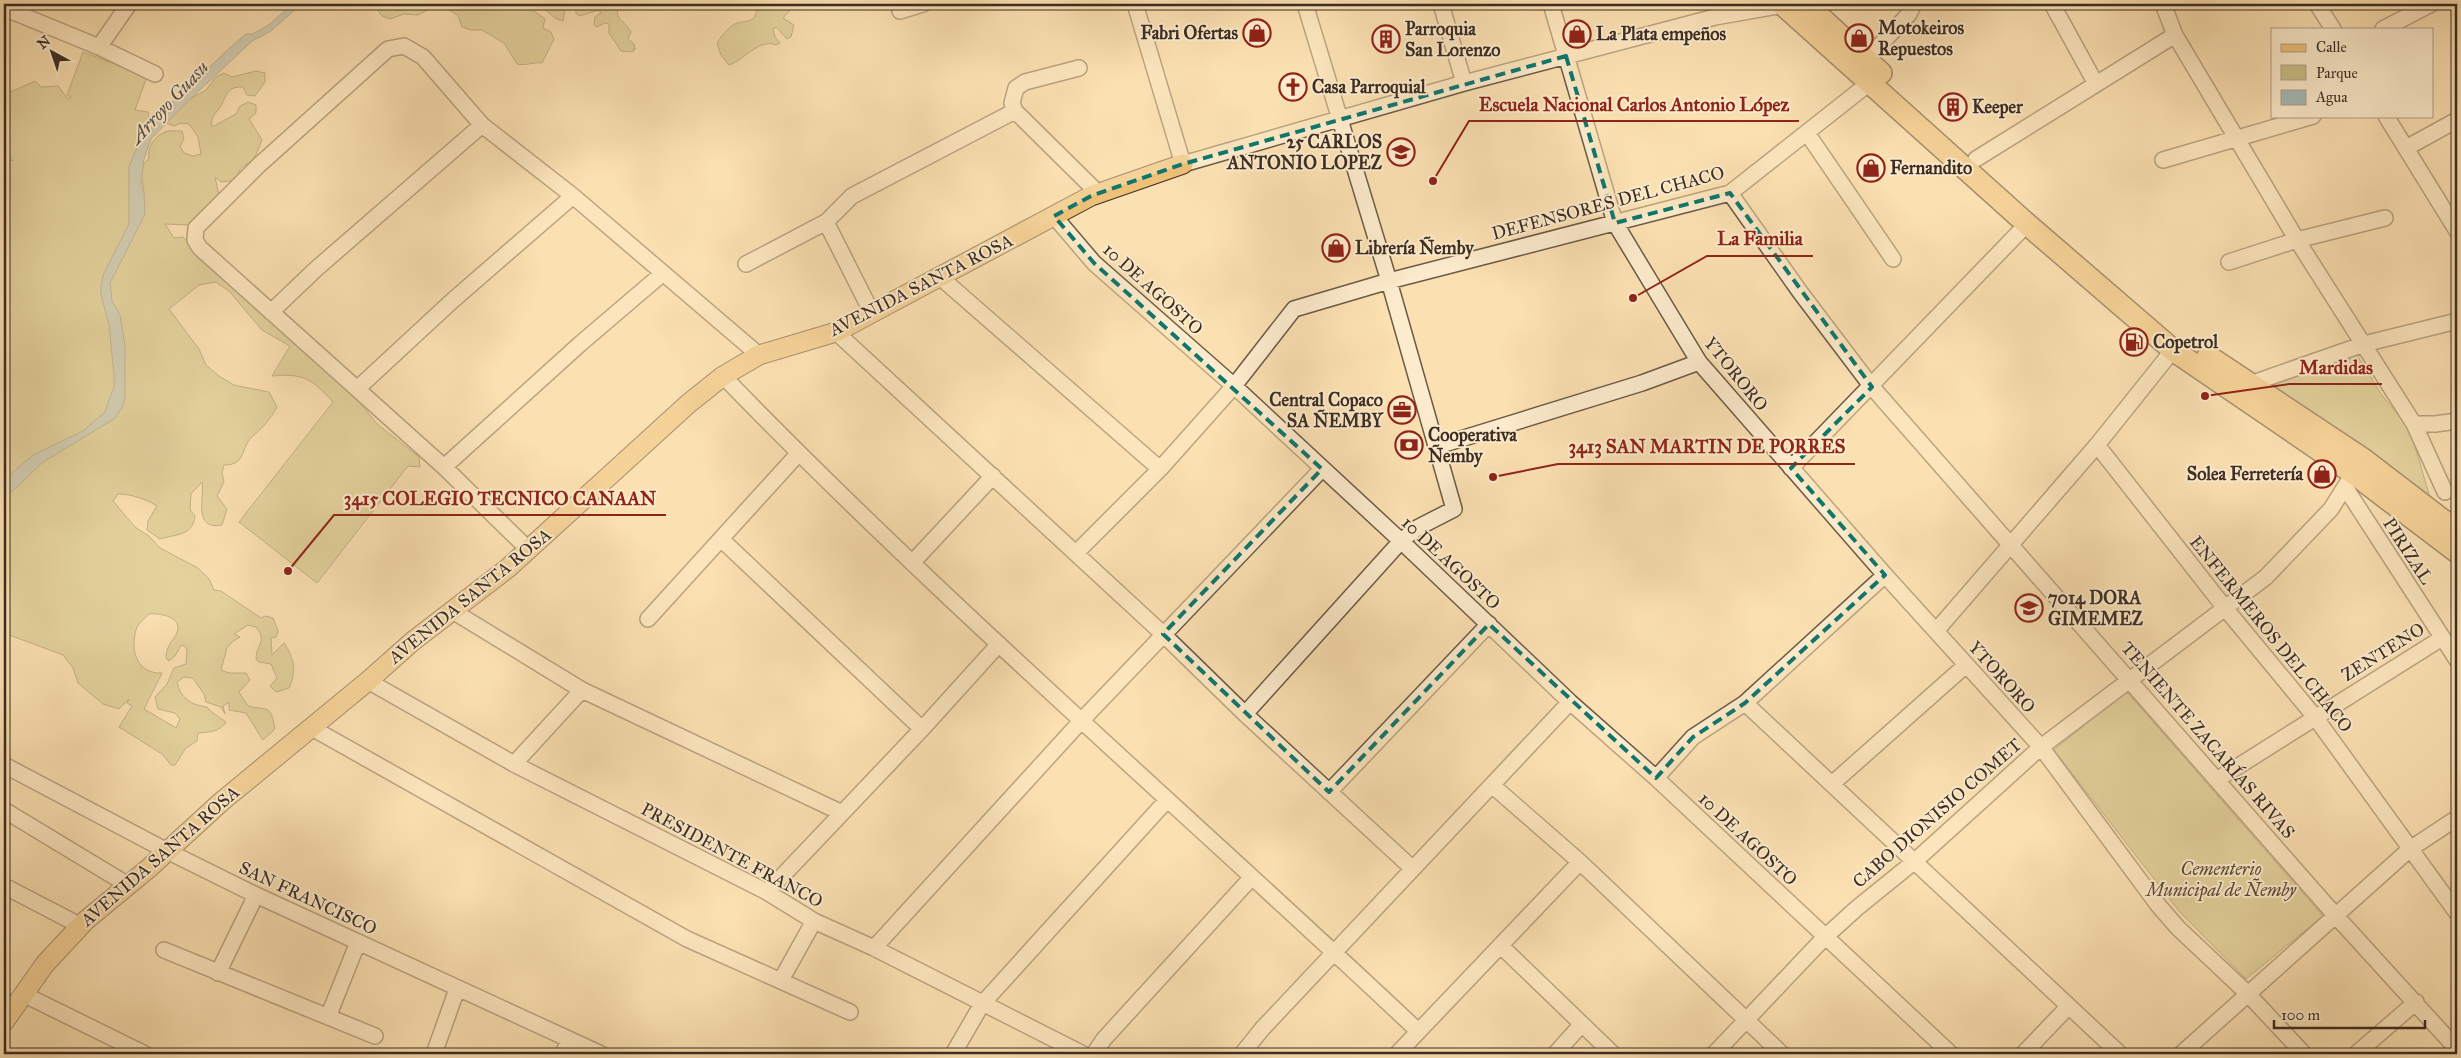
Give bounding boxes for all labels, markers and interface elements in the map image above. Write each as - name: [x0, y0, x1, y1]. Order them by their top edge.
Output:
- place label: Motokeiros Repuestos: [1878, 17, 1965, 61]
- shop icon: Fabri Ofertas: [1242, 18, 1272, 48]
- place label: Parroquia San Lorenzo: [1405, 18, 1500, 61]
- shop icon: La Plata empeños: [1562, 19, 1592, 49]
- place label: Fabri Ofertas: [1140, 22, 1238, 44]
- place label: La Plata empeños: [1596, 23, 1726, 46]
- shop icon: Motokeiros Repuestos: [1844, 23, 1874, 53]
- building icon: Parroquia San Lorenzo: [1371, 24, 1401, 54]
- north arrow: [28, 28, 78, 78]
- legend: [2271, 28, 2434, 118]
- text: N: [34, 32, 54, 53]
- text: Calle: [2316, 38, 2347, 56]
- water label: Arroyo Guasu: [123, 56, 213, 150]
- text: Parque: [2316, 64, 2358, 83]
- church icon: Casa Parroquial: [1278, 72, 1308, 102]
- place label: Casa Parroquial: [1312, 76, 1427, 99]
- callout: Escuela Nacional Carlos Antonio López: [1469, 87, 1799, 121]
- text: Agua: [2315, 88, 2348, 106]
- building icon: Keeper: [1938, 92, 1968, 122]
- text: Escuela Nacional Carlos Antonio López: [1479, 93, 1789, 117]
- place label: Keeper: [1972, 96, 2024, 119]
- place label: 25 CARLOS ANTONIO LOPEZ: [1226, 131, 1383, 174]
- school or university icon: 25 CARLOS ANTONIO LOPEZ: [1386, 137, 1416, 167]
- shop icon: Fernandito: [1856, 153, 1886, 183]
- place label: Fernandito: [1890, 157, 1972, 179]
- street label: DEFENSORES DEL CHACO: [1489, 161, 1727, 245]
- callout: La Familia: [1707, 222, 1813, 256]
- text: La Familia: [1717, 227, 1804, 250]
- street label: AVENIDA SANTA ROSA: [825, 229, 1017, 341]
- shop icon: Librería Ñemby: [1321, 233, 1351, 263]
- place label: Librería Ñemby: [1355, 236, 1475, 260]
- street label: 10 DE AGOSTO: [1098, 238, 1208, 340]
- fuel station icon: Copetrol: [2119, 327, 2149, 357]
- place label: Copetrol: [2153, 331, 2219, 354]
- street label: YTORORO: [1699, 332, 1773, 416]
- callout: Mardidas: [2289, 350, 2382, 384]
- text: Mardidas: [2299, 356, 2373, 379]
- place label: Central Copaco SA ÑEMBY: [1269, 389, 1385, 432]
- office icon: Central Copaco SA ÑEMBY: [1387, 395, 1417, 425]
- place label: Cooperativa Ñemby: [1428, 424, 1517, 468]
- bank icon: Cooperativa Ñemby: [1394, 430, 1424, 460]
- callout: 3413 SAN MARTIN DE PORRES: [1558, 430, 1855, 464]
- text: 3413 SAN MARTIN DE PORRES: [1568, 435, 1846, 459]
- shop icon: Solea Ferretería: [2307, 459, 2337, 489]
- place label: Solea Ferretería: [2187, 463, 2303, 485]
- callout: 3415 COLEGIO TECNICO CANAAN: [334, 481, 666, 515]
- text: 3415 COLEGIO TECNICO CANAAN: [344, 487, 656, 511]
- street label: 10 DE AGOSTO: [1397, 512, 1505, 614]
- street label: PIRIZAL: [2378, 514, 2438, 589]
- street label: AVENIDA SANTA ROSA: [383, 523, 556, 669]
- street label: ENFERMEROS DEL CHACO: [2185, 531, 2357, 737]
- place label: 7014 DORA GIMEMEZ: [2048, 587, 2144, 630]
- school or university icon: 7014 DORA GIMEMEZ: [2014, 593, 2044, 623]
- street label: ZENTENO: [2338, 618, 2428, 686]
- street label: YTORORO: [1964, 636, 2040, 718]
- street label: TENIENTE ZACARÍAS RIVAS: [2116, 636, 2301, 843]
- street label: CABO DIONISIO COMET: [1848, 734, 2026, 892]
- street label: AVENIDA SANTA ROSA: [75, 781, 244, 932]
- street label: 10 DE AGOSTO: [1694, 788, 1802, 890]
- street label: PRESIDENTE FRANCO: [637, 798, 827, 912]
- street label: SAN FRANCISCO: [236, 856, 380, 940]
- park label: Cementerio Municipal de Ñemby: [2144, 858, 2297, 902]
- scale bar: [2274, 998, 2425, 1030]
- text: 100 m: [2281, 1006, 2321, 1024]

